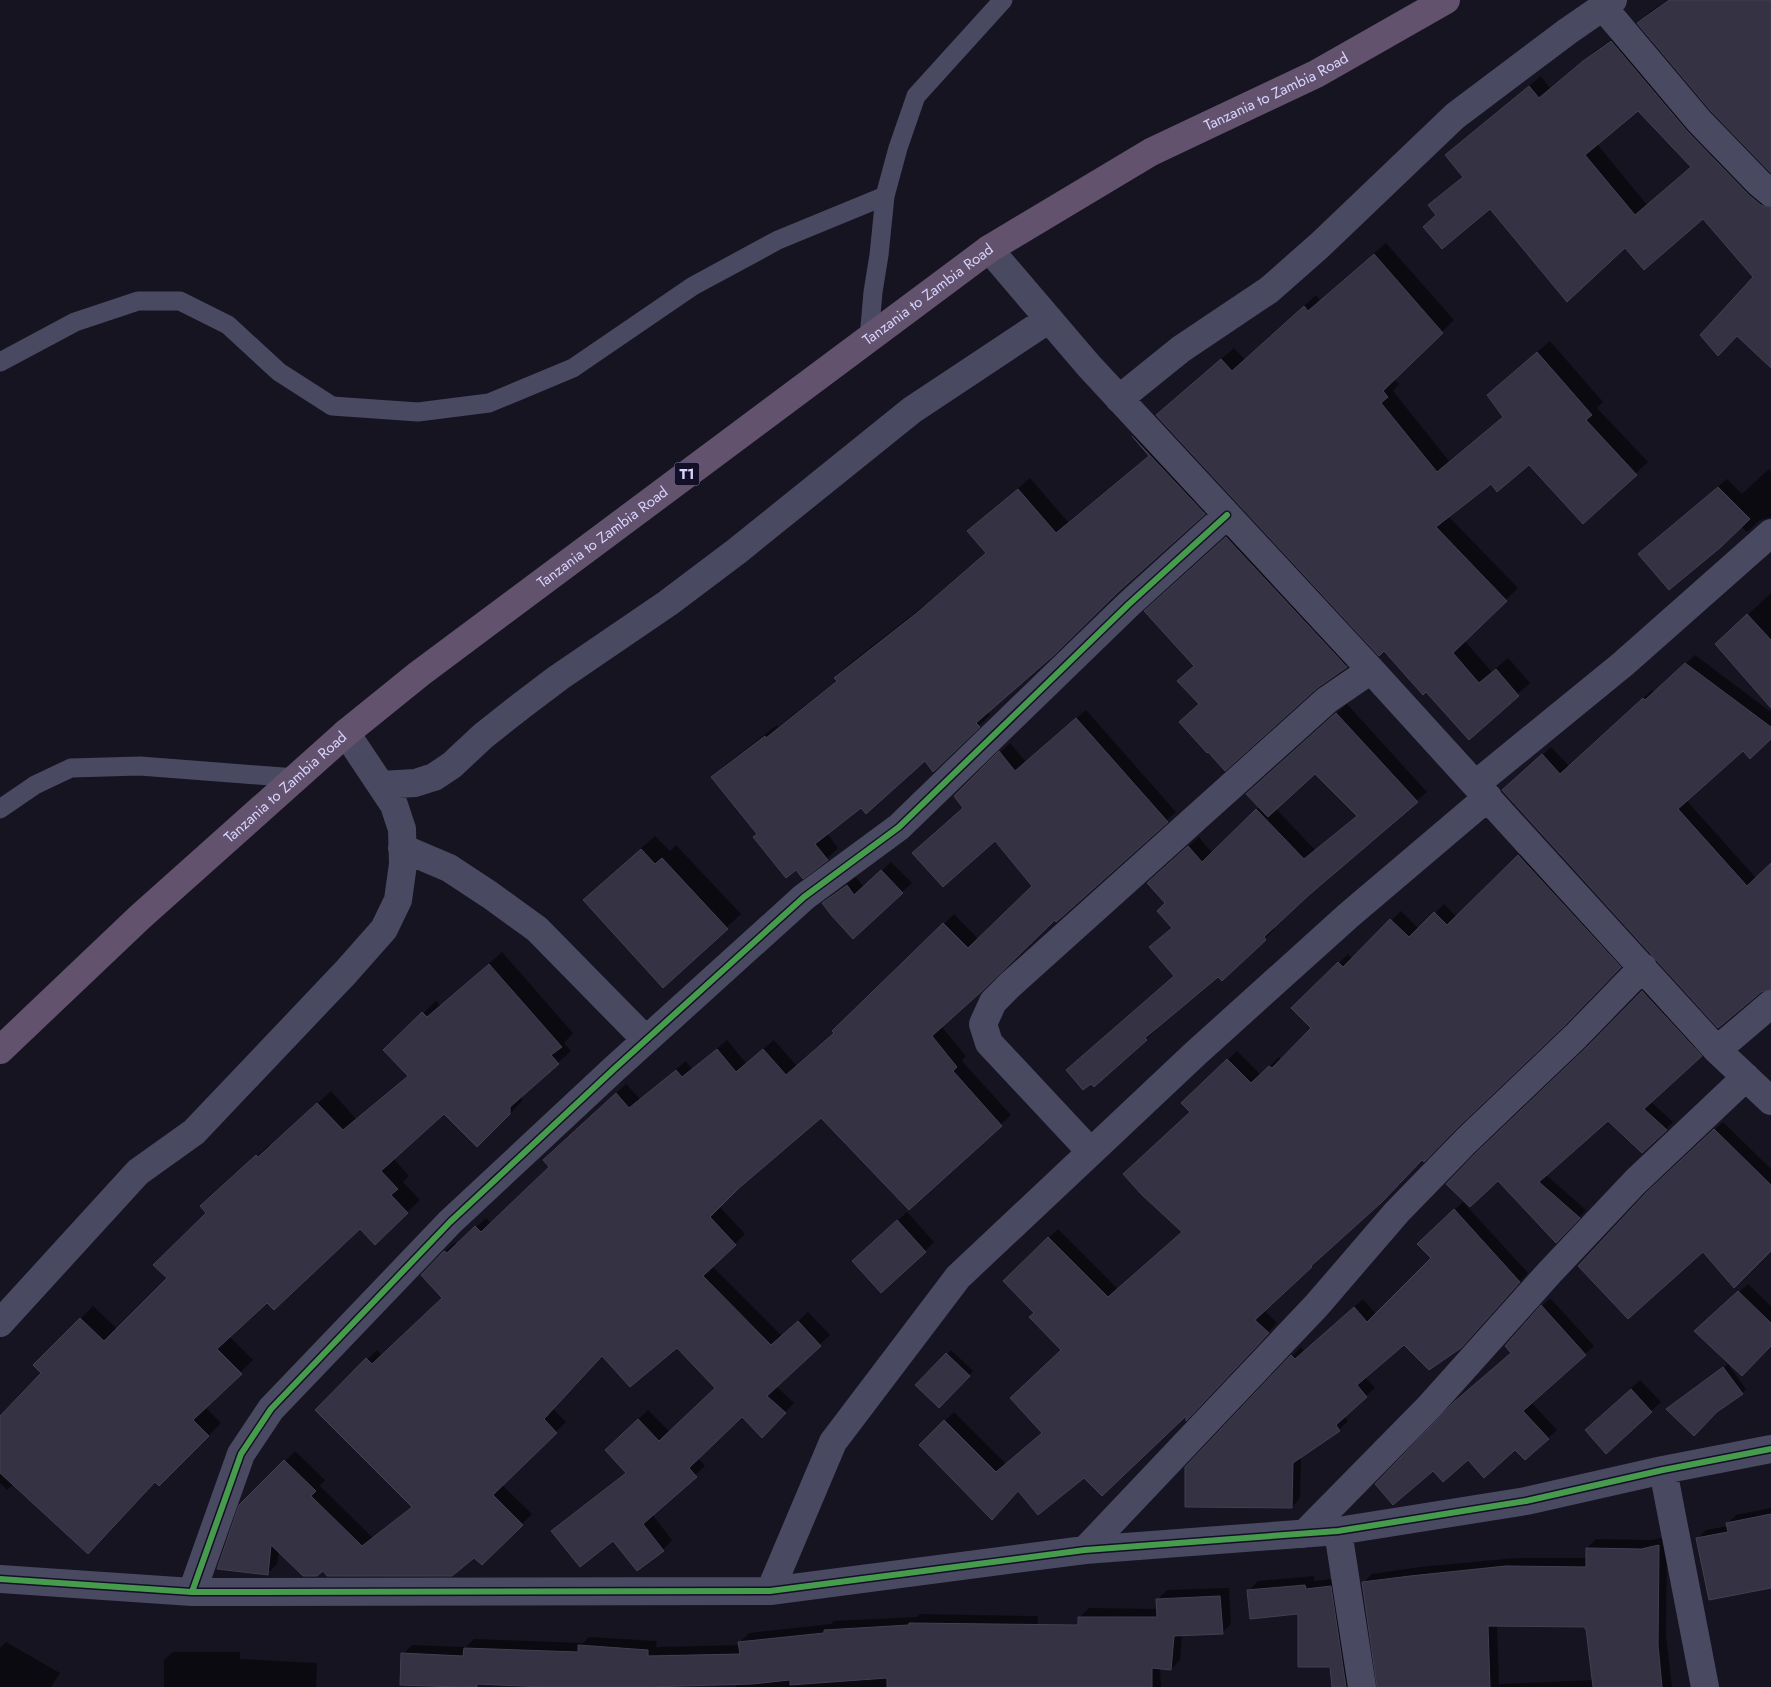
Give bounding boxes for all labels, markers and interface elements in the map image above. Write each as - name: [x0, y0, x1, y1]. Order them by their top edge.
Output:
- street label: Tanzania to Zambia Road: [1200, 47, 1352, 136]
- street label: Tanzania to Zambia Road: [858, 238, 998, 351]
- road number: T1: [674, 462, 700, 486]
- street label: Tanzania to Zambia Road: [532, 481, 672, 593]
- street label: Tanzania to Zambia Road: [219, 726, 352, 848]

